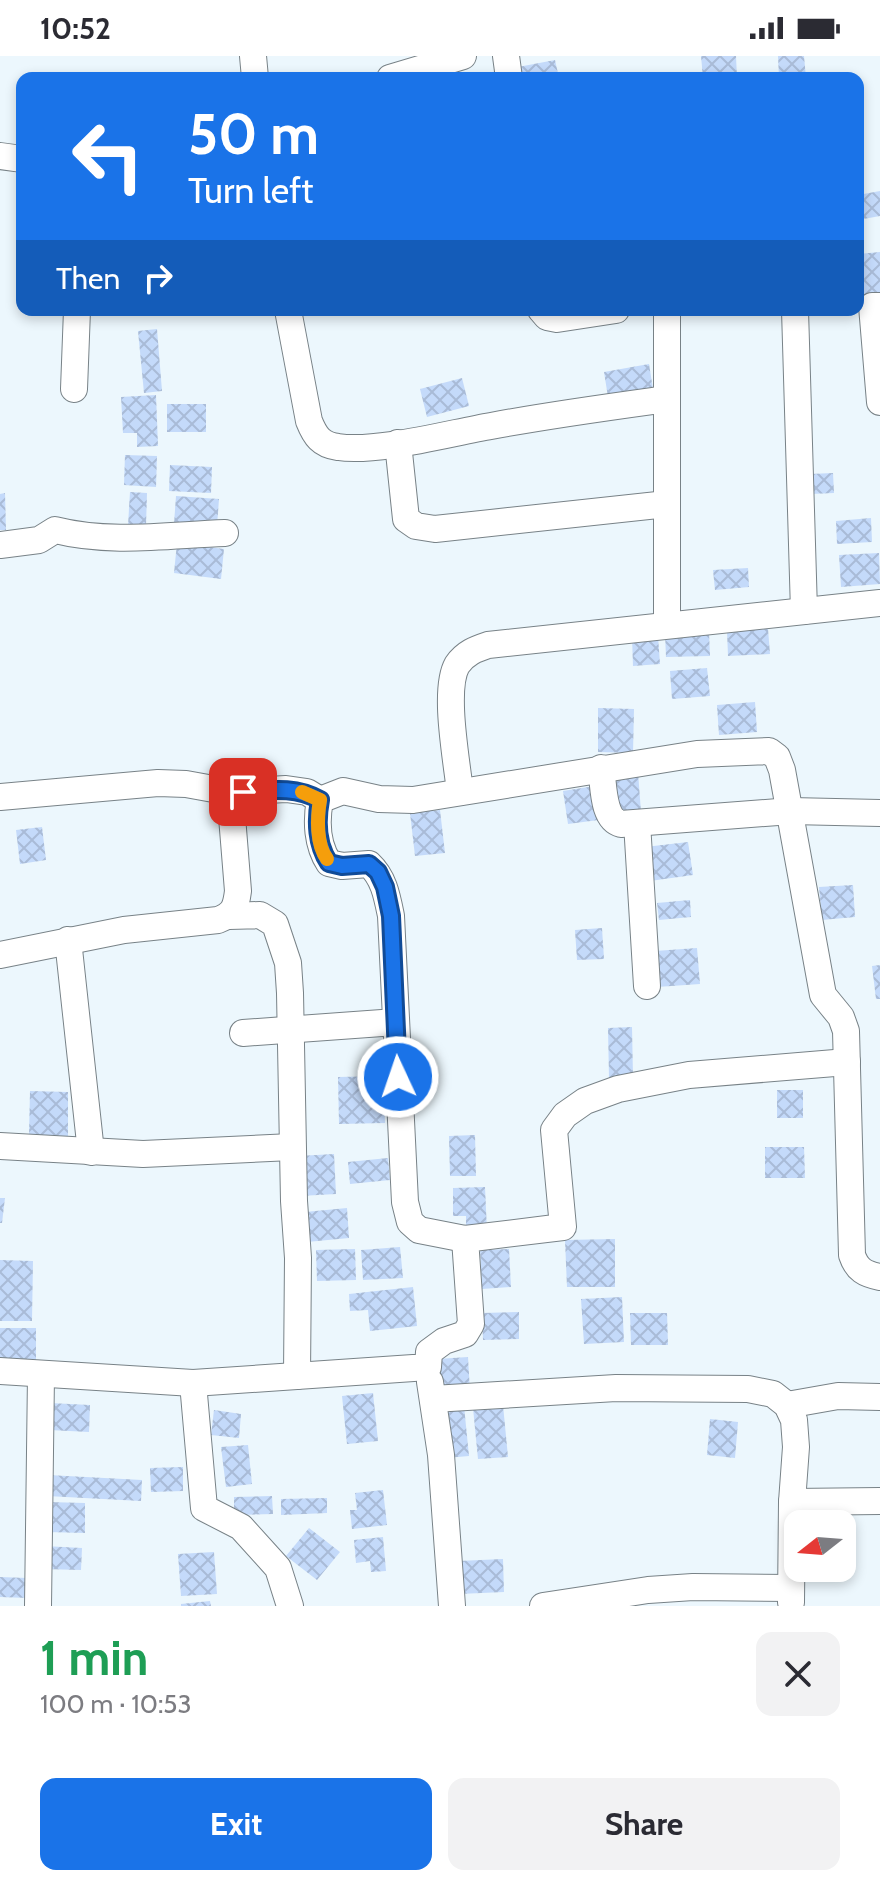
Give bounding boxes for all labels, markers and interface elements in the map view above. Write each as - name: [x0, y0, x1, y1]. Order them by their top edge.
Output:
- text: 10:52: [40, 10, 111, 47]
- text: 50 m: [188, 100, 319, 168]
- icon: left: [56, 104, 160, 208]
- text: Turn left: [188, 168, 313, 212]
- icon: right: [136, 256, 180, 300]
- text: Then: [56, 260, 120, 297]
- pin: [209, 758, 277, 826]
- icon: arrive: [221, 770, 265, 814]
- position arrow: [356, 1035, 440, 1119]
- north arrow: [784, 1510, 856, 1582]
- map controls: [784, 1510, 856, 1582]
- text: 1 min: [40, 1629, 148, 1687]
- button: close: [756, 1632, 840, 1716]
- text: 100 m · 10:53: [40, 1688, 191, 1720]
- button: Exit: [40, 1778, 432, 1870]
- button: Share: [448, 1778, 840, 1870]

